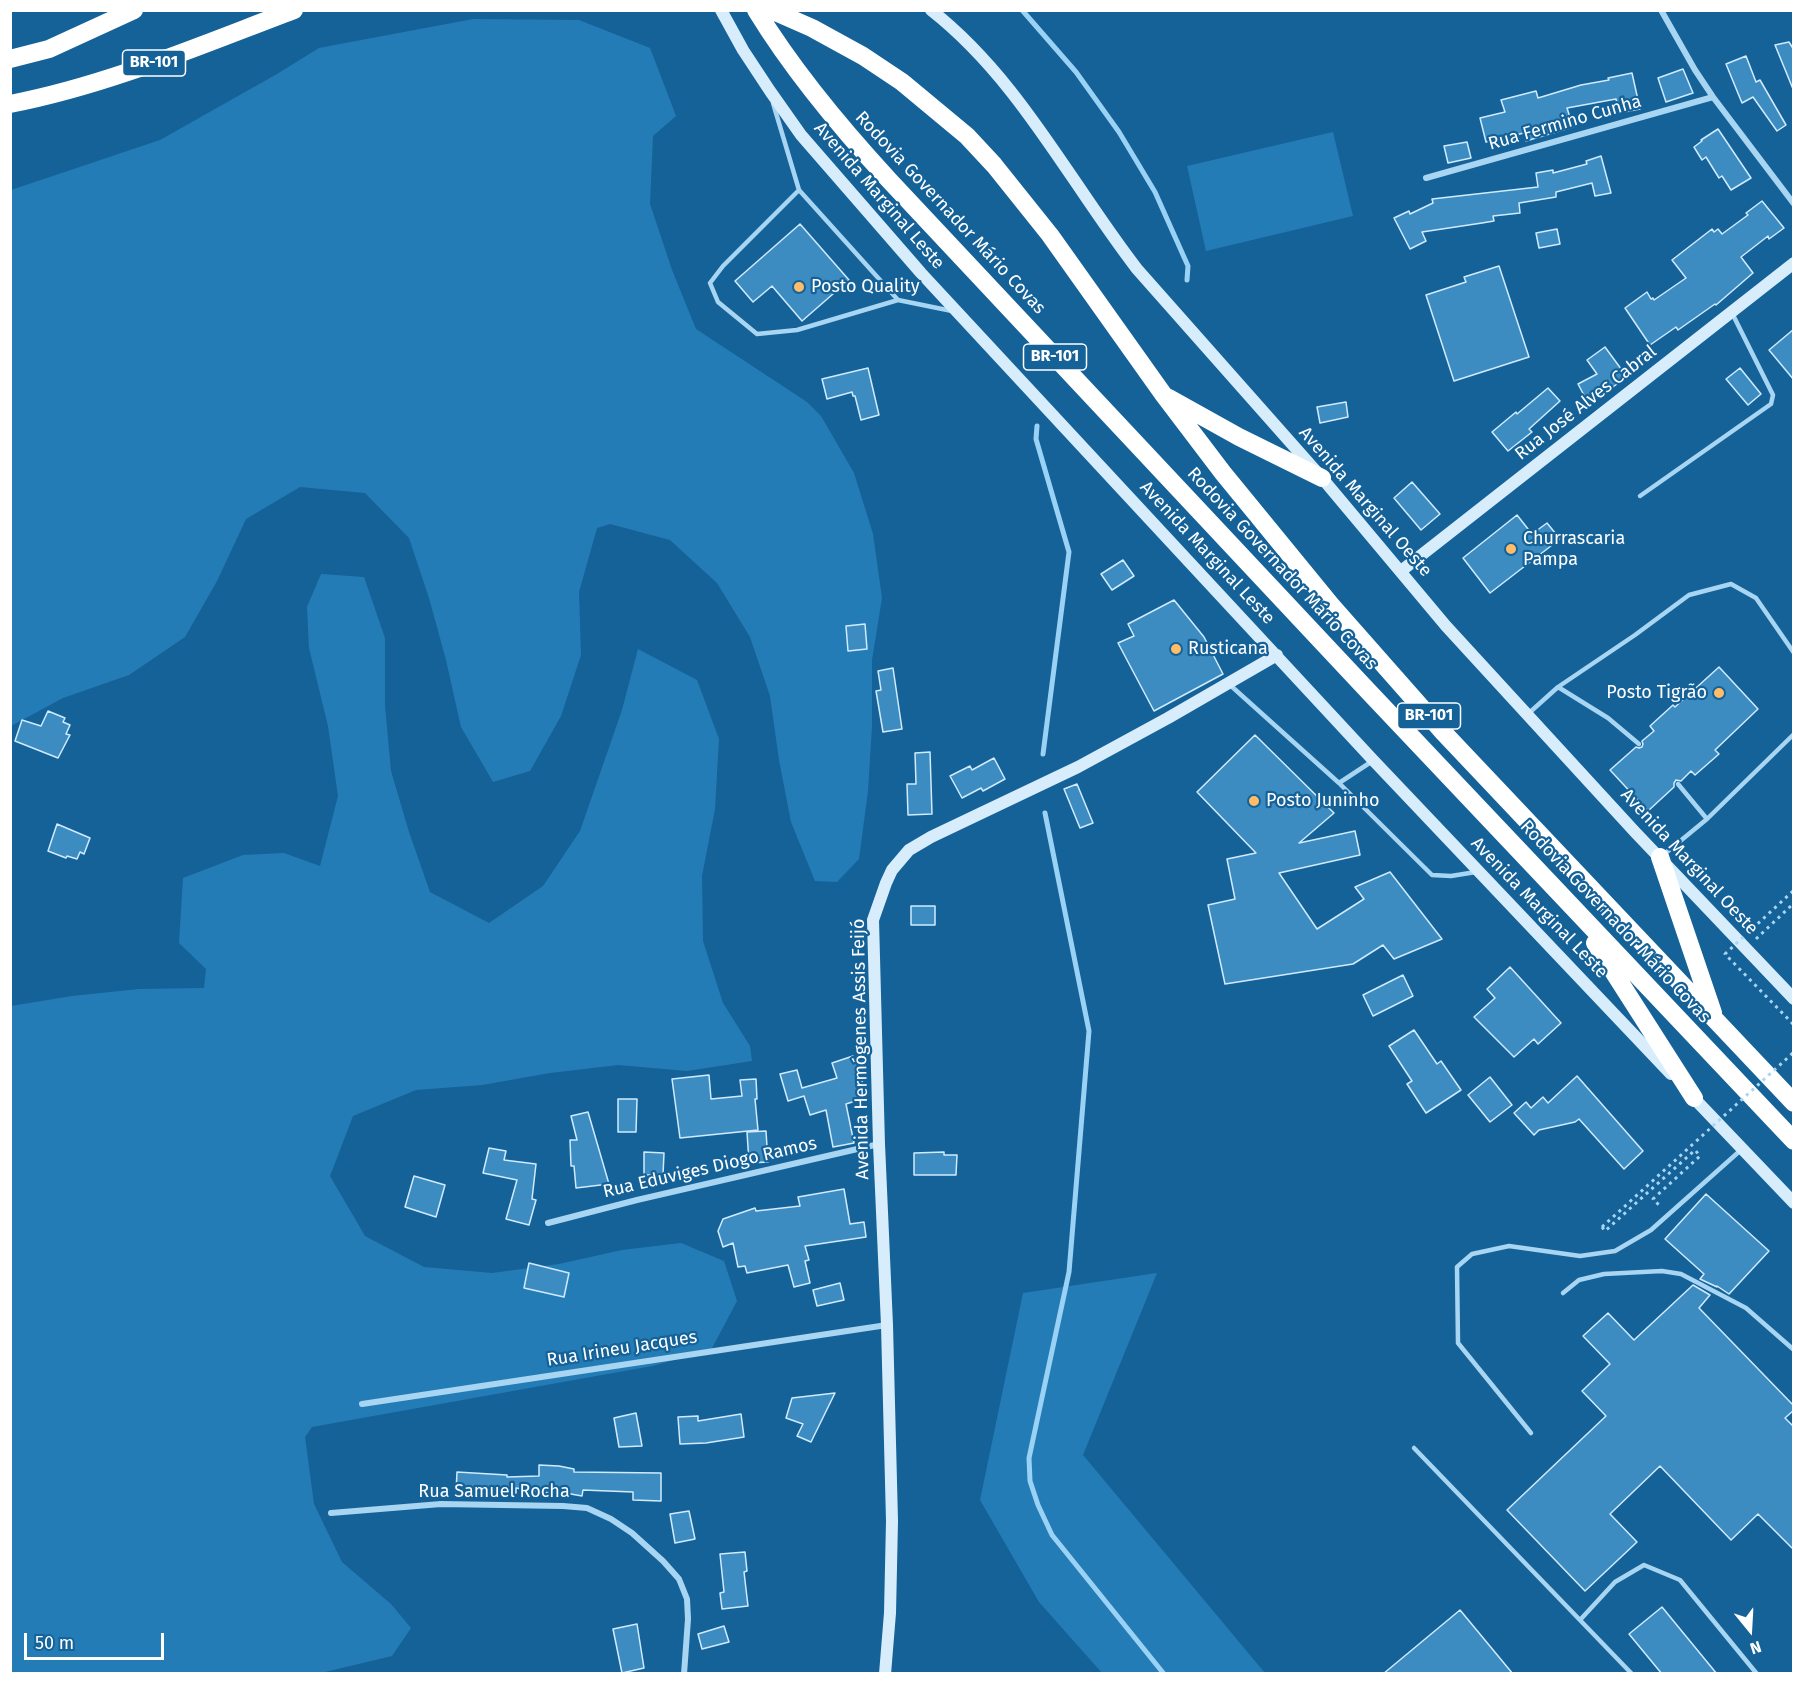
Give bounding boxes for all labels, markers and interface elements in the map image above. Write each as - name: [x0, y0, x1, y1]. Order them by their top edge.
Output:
- road number: BR-101: [122, 50, 186, 76]
- street label: Rua Fermino Cunha: [1486, 91, 1644, 155]
- street label: Rodovia Governador Mário Covas: [850, 107, 1050, 319]
- street label: Avenida Marginal Leste: [809, 118, 949, 274]
- place label: Posto Quality: [811, 276, 919, 298]
- marker: Posto Quality: [792, 280, 806, 294]
- street label: Rua José Alves Cabral: [1511, 341, 1661, 465]
- road number: BR-101: [1024, 344, 1086, 370]
- street label: Avenida Marginal Oeste: [1294, 423, 1436, 581]
- street label: Rodovia Governador Mário Covas: [1182, 463, 1382, 675]
- street label: Avenida Marginal Leste: [1135, 477, 1279, 629]
- place label: Churrascaria Pampa: [1523, 528, 1625, 570]
- marker: Churrascaria Pampa: [1504, 542, 1518, 556]
- place label: Rusticana: [1188, 638, 1268, 660]
- marker: Rusticana: [1169, 642, 1183, 656]
- place label: Posto Tigrão: [1606, 682, 1707, 704]
- marker: Posto Tigrão: [1712, 686, 1726, 700]
- road number: BR-101: [1398, 703, 1460, 729]
- street label: Avenida Marginal Oeste: [1616, 785, 1762, 939]
- place label: Posto Juninho: [1266, 790, 1380, 812]
- marker: Posto Juninho: [1247, 794, 1261, 808]
- street label: Rodovia Governador Mário Covas: [1515, 816, 1715, 1028]
- street label: Avenida Marginal Leste: [1466, 833, 1612, 983]
- street label: Avenida Hermógenes Assis Feijó: [848, 918, 874, 1180]
- street label: Rua Eduviges Diogo Ramos: [601, 1133, 819, 1203]
- street label: Rua Irineu Jacques: [545, 1326, 699, 1372]
- street label: Rua Samuel Rocha: [418, 1481, 570, 1503]
- north arrow: [1720, 1600, 1780, 1660]
- scale bar: [27, 1621, 166, 1659]
- text: 50 m: [35, 1632, 74, 1654]
- text: N: [1748, 1637, 1764, 1658]

